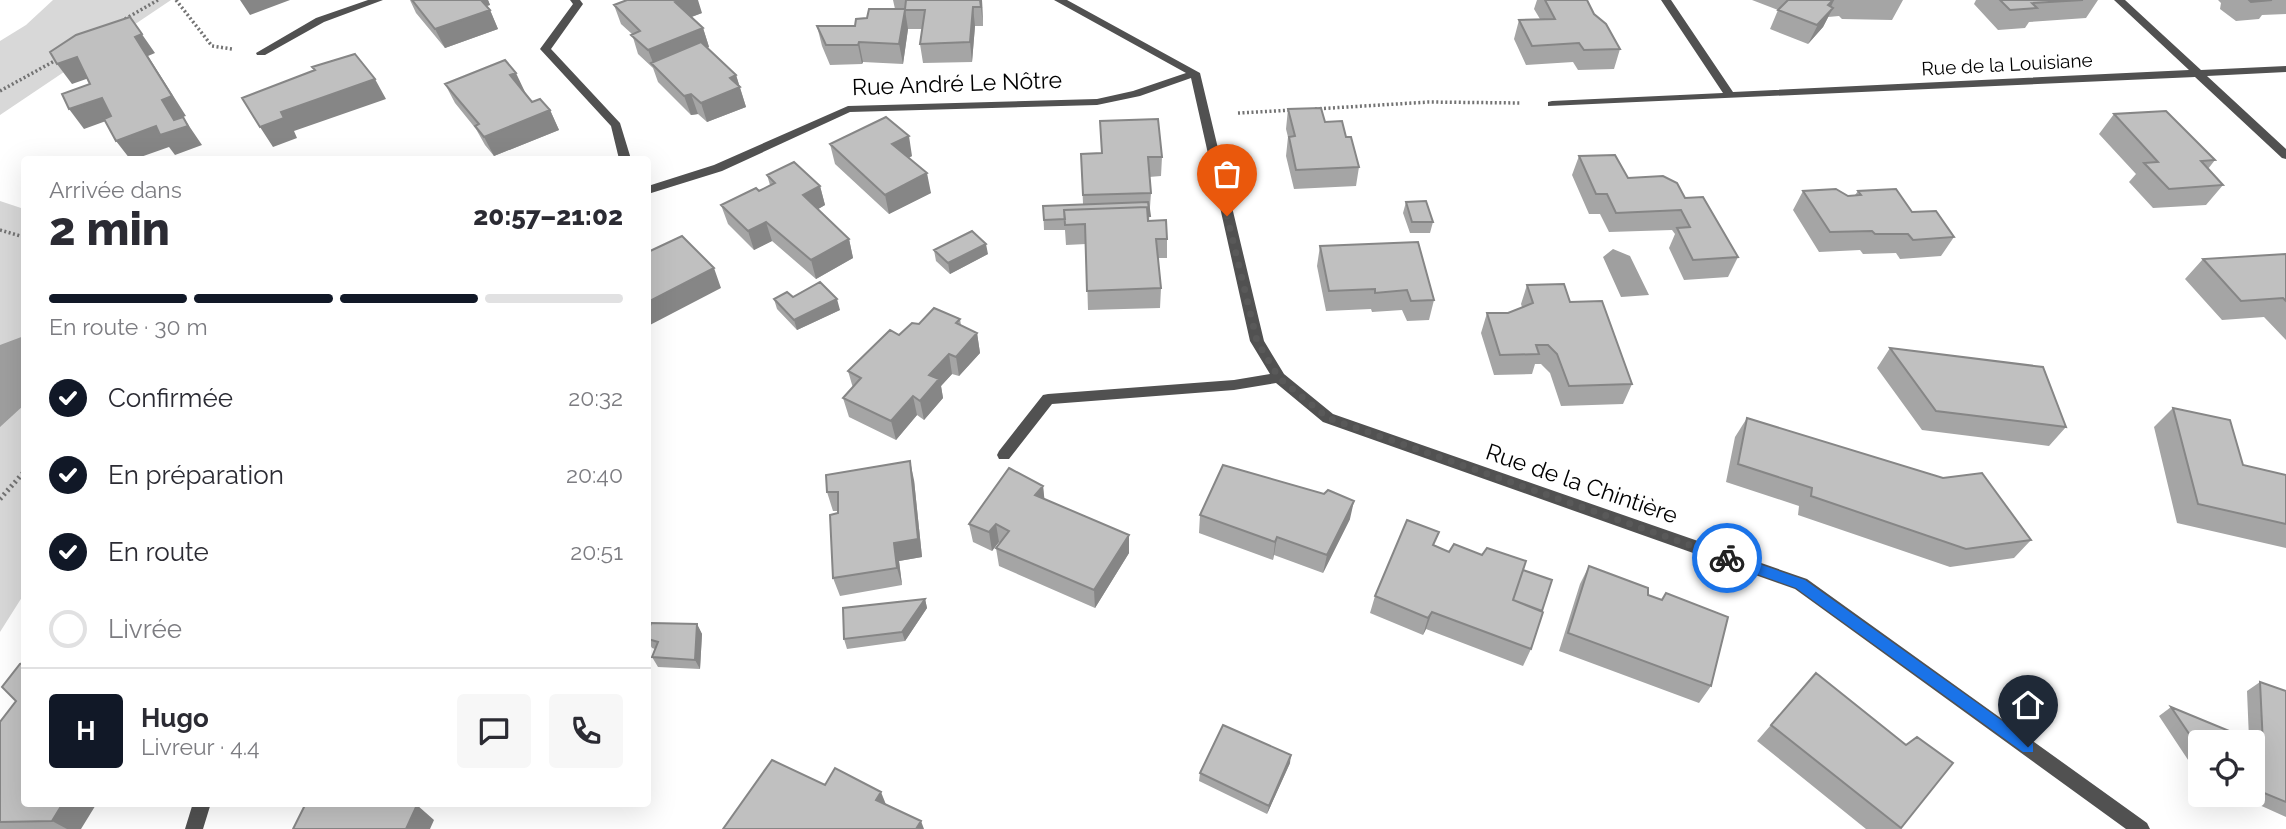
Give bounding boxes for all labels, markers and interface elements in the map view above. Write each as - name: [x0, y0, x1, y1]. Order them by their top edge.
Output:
- street label: Rue de la Louisiane: [1921, 49, 2093, 79]
- street label: Rue André Le Nôtre: [852, 66, 1062, 100]
- pin: [1197, 144, 1257, 216]
- icon: bag: [1208, 155, 1246, 193]
- text: Arrivée dans: [49, 176, 182, 203]
- text: 20:57–21:02: [473, 201, 623, 231]
- text: 2 min: [49, 202, 170, 256]
- text: En route · 30 m: [49, 313, 208, 340]
- icon: check: [49, 379, 87, 417]
- text: Confirmée: [108, 383, 233, 413]
- text: 20:32: [568, 384, 623, 411]
- street label: Rue de la Chintière: [1483, 437, 1681, 529]
- icon: check: [49, 456, 87, 494]
- text: En préparation: [108, 460, 284, 490]
- text: 20:40: [566, 461, 623, 488]
- courier: [1692, 523, 1762, 593]
- icon: check: [49, 533, 87, 571]
- text: En route: [108, 537, 209, 567]
- text: 20:51: [570, 538, 623, 565]
- icon: bike: [1708, 539, 1746, 577]
- text: Livrée: [108, 614, 182, 644]
- pin: [1998, 675, 2058, 747]
- icon: home: [2009, 686, 2047, 724]
- button: chat: [457, 694, 531, 768]
- button: phone: [549, 694, 623, 768]
- text: Hugo: [141, 703, 209, 733]
- text: H: [76, 716, 96, 746]
- map controls: [2188, 730, 2265, 807]
- button: locate: [2188, 730, 2265, 807]
- text: Livreur · 4.4: [141, 733, 260, 760]

